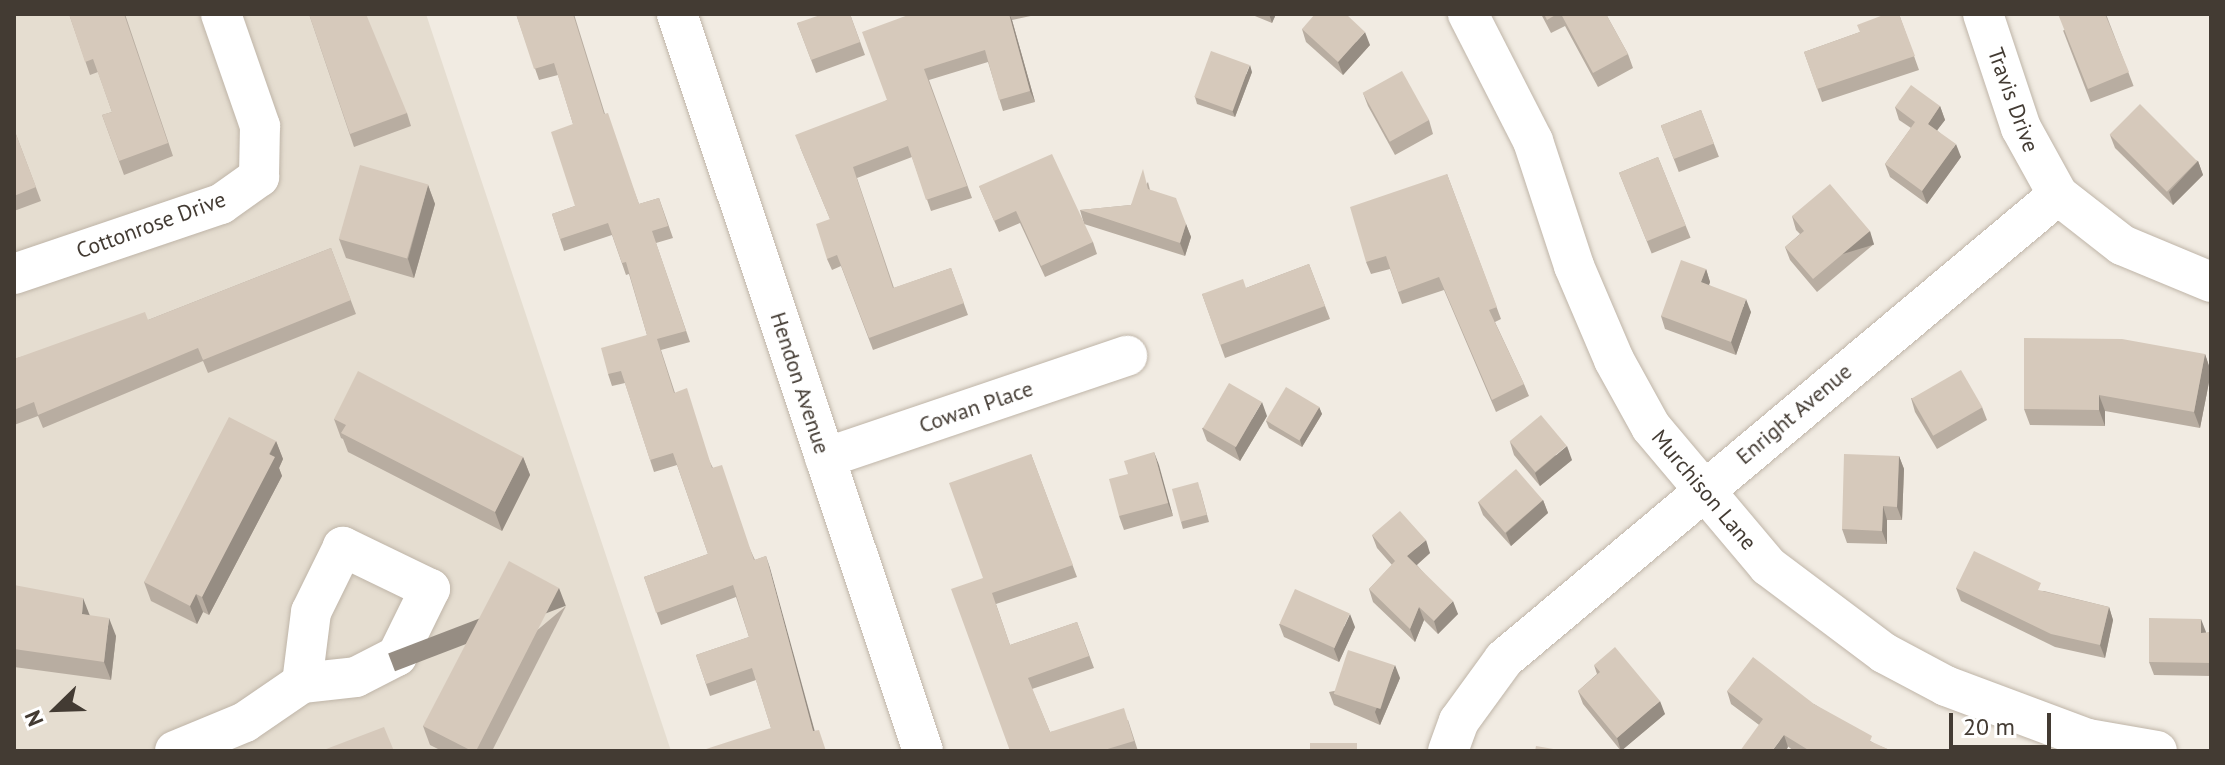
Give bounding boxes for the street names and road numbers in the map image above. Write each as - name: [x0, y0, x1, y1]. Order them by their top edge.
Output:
- street label: Travis Drive: [1982, 44, 2044, 156]
- street label: Cottonrose Drive: [73, 186, 229, 264]
- street label: Hendon Avenue: [765, 308, 835, 458]
- street label: Enright Avenue: [1731, 358, 1857, 470]
- street label: Cowan Place: [916, 375, 1036, 439]
- street label: Murchison Lane: [1646, 425, 1762, 555]

